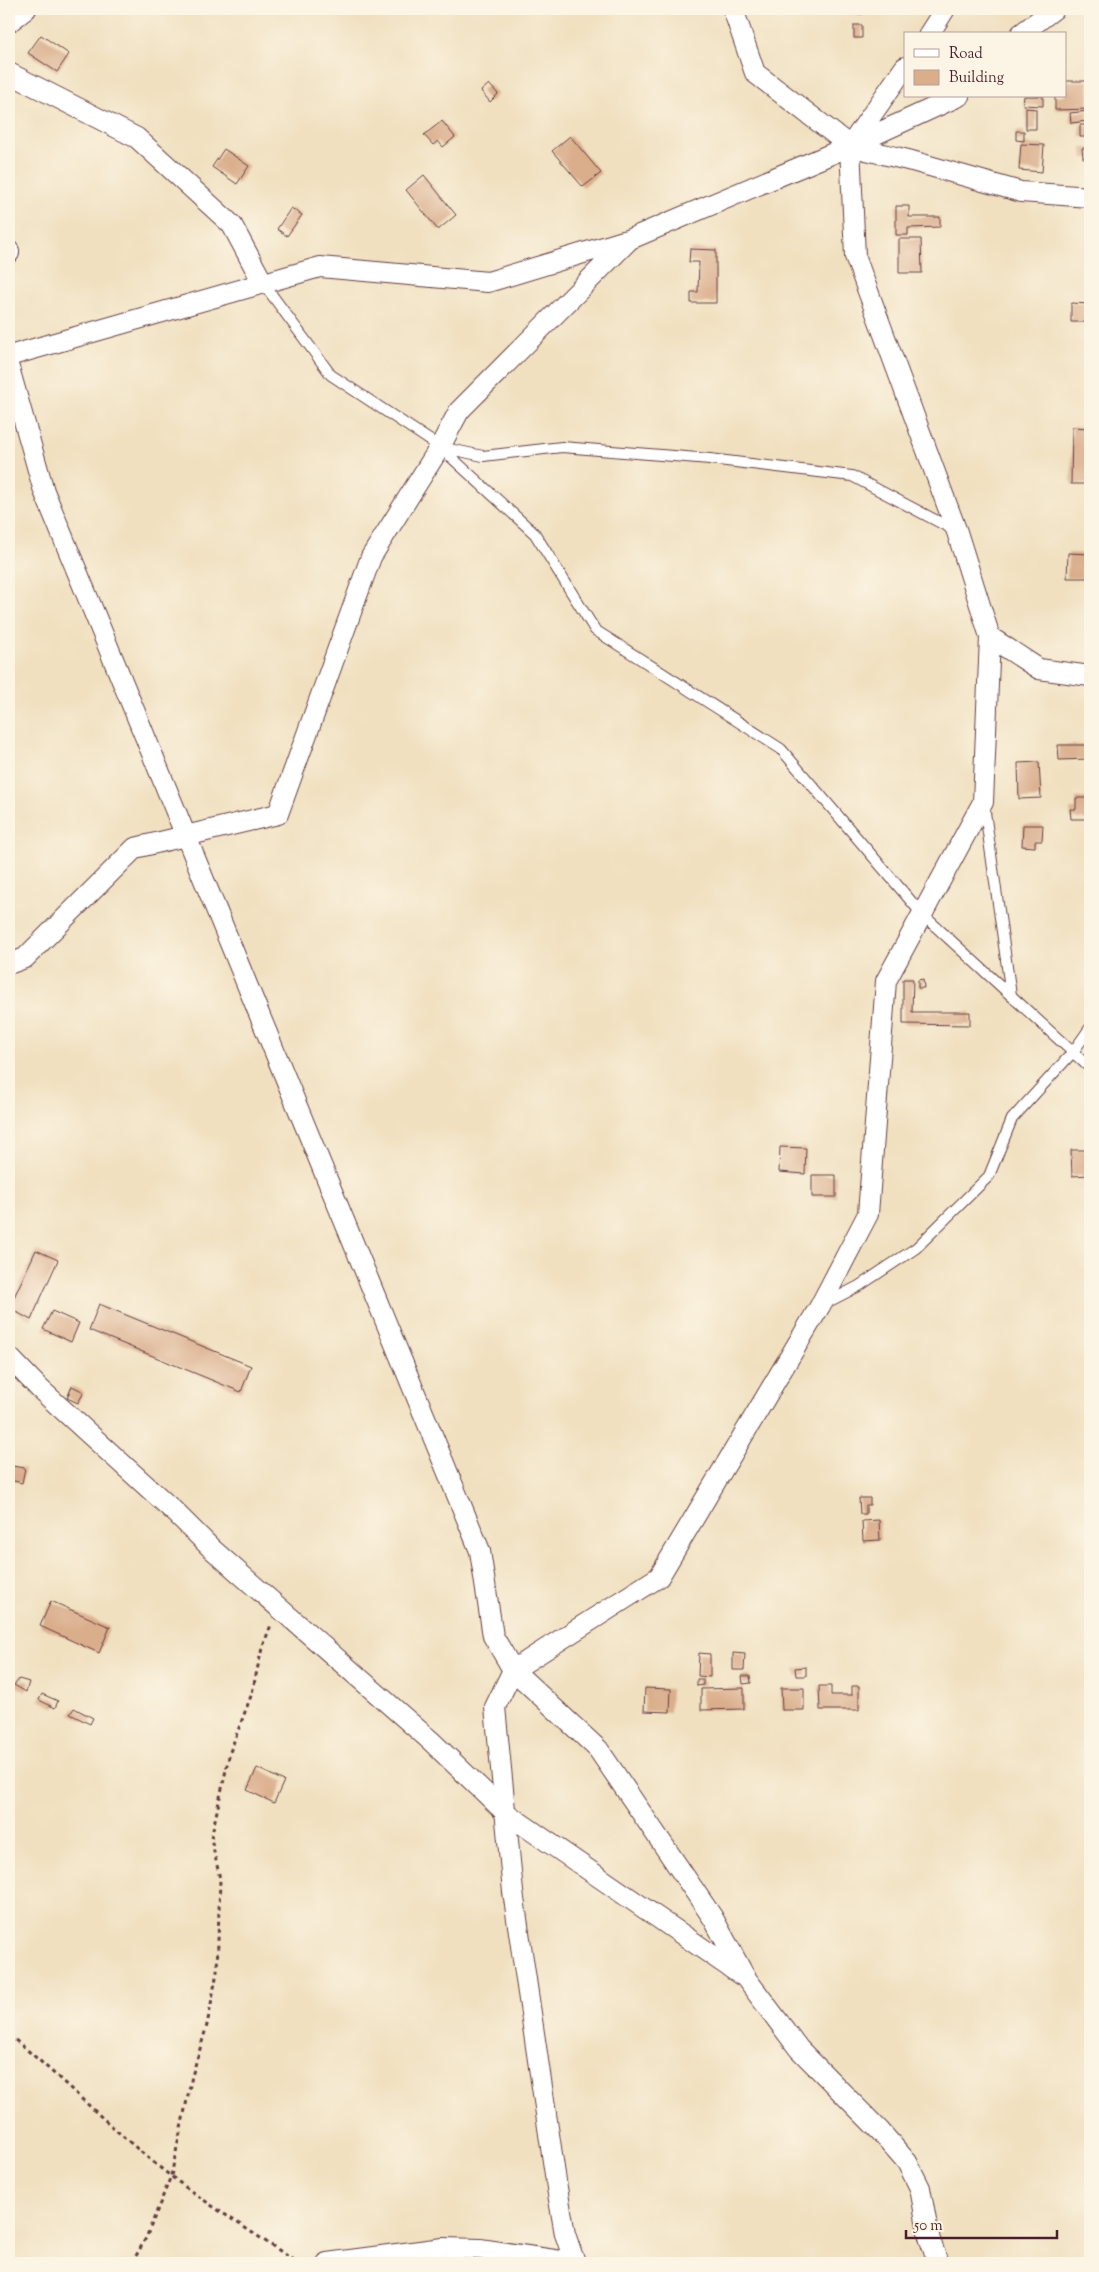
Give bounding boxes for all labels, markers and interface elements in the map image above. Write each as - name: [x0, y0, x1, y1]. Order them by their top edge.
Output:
- legend: [904, 32, 1066, 98]
- text: Road: [949, 44, 983, 65]
- text: Building: [949, 68, 1004, 89]
- scale bar: [906, 2207, 1058, 2239]
- text: 50 m: [913, 2216, 943, 2237]

